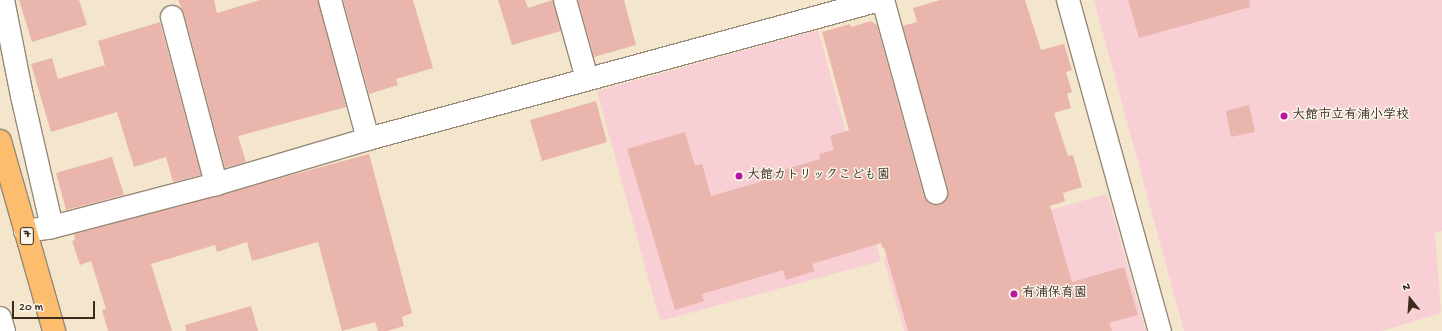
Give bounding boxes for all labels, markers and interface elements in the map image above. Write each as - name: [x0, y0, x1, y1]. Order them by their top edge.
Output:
- place label: 大館市立有浦小学校: [1292, 108, 1409, 124]
- marker: 大館市立有浦小学校: [1279, 111, 1289, 121]
- place label: 大館カトリックこども園: [747, 168, 890, 184]
- marker: 大館カトリックこども園: [734, 171, 744, 181]
- road number: 7: [19, 226, 35, 246]
- north arrow: [1390, 279, 1430, 319]
- text: N: [1401, 281, 1412, 294]
- place label: 有浦保育園: [1022, 286, 1087, 302]
- marker: 有浦保育園: [1009, 289, 1019, 299]
- scale bar: [14, 293, 97, 319]
- text: 20 m: [19, 301, 43, 315]

